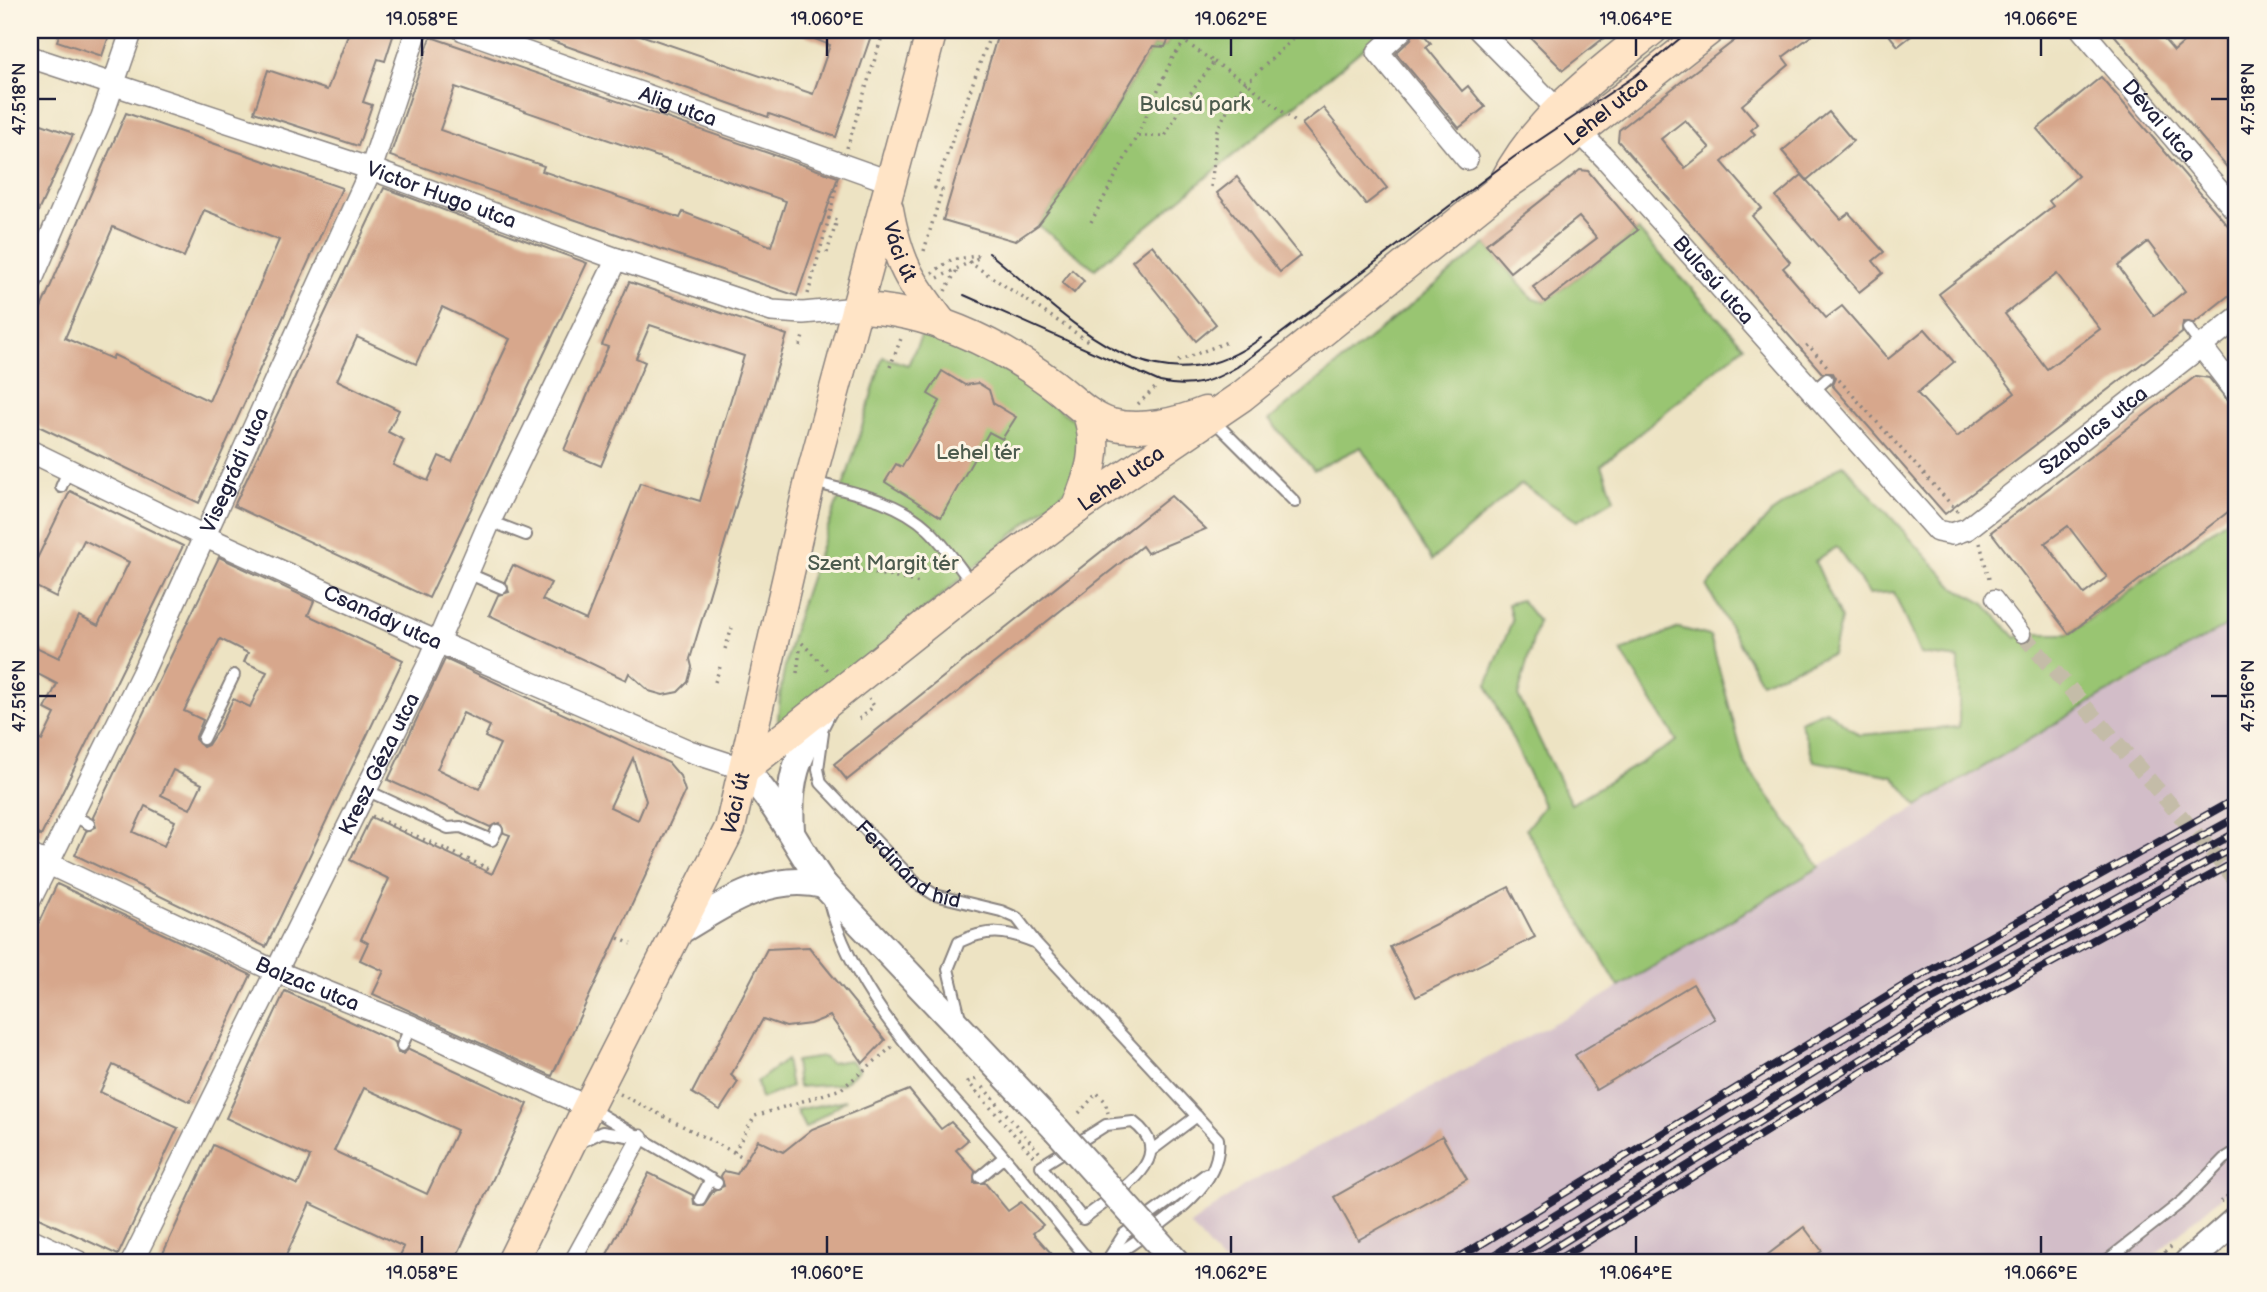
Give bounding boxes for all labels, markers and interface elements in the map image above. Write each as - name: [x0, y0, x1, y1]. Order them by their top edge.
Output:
- text: 19.058°E: [386, 9, 458, 30]
- text: 19.060°E: [790, 9, 864, 30]
- text: 19.062°E: [1195, 9, 1267, 30]
- text: 19.064°E: [1600, 9, 1673, 30]
- text: 19.066°E: [2004, 9, 2078, 30]
- text: 47.518°N: [9, 63, 30, 135]
- text: 47.518°N: [2238, 63, 2259, 135]
- street label: Lehel utca: [1560, 71, 1653, 152]
- street label: Dévai utca: [2117, 75, 2201, 167]
- street label: Alig utca: [635, 81, 720, 132]
- park label: Bulcsú park: [1139, 92, 1251, 117]
- street label: Victor Hugo utca: [363, 156, 520, 234]
- street label: Váci út: [878, 219, 922, 287]
- street label: Bulcsú utca: [1667, 231, 1759, 330]
- street label: Szabolcs utca: [2034, 381, 2152, 481]
- street label: Visegrádi utca: [196, 404, 274, 537]
- park label: Lehel tér: [936, 440, 1021, 465]
- street label: Lehel utca: [1073, 441, 1169, 517]
- park label: Szent Margit tér: [807, 551, 959, 576]
- street label: Csanády utca: [319, 580, 446, 655]
- text: 47.516°N: [9, 659, 30, 733]
- text: 47.516°N: [2238, 659, 2259, 733]
- street label: Kresz Géza utca: [334, 689, 425, 839]
- street label: Váci út: [716, 769, 756, 839]
- street label: Ferdinánd híd: [850, 815, 963, 914]
- street label: Balzac utca: [251, 952, 363, 1017]
- text: 19.058°E: [386, 1263, 458, 1284]
- text: 19.060°E: [790, 1263, 864, 1284]
- text: 19.062°E: [1195, 1263, 1267, 1284]
- text: 19.064°E: [1600, 1263, 1673, 1284]
- text: 19.066°E: [2004, 1263, 2078, 1284]

